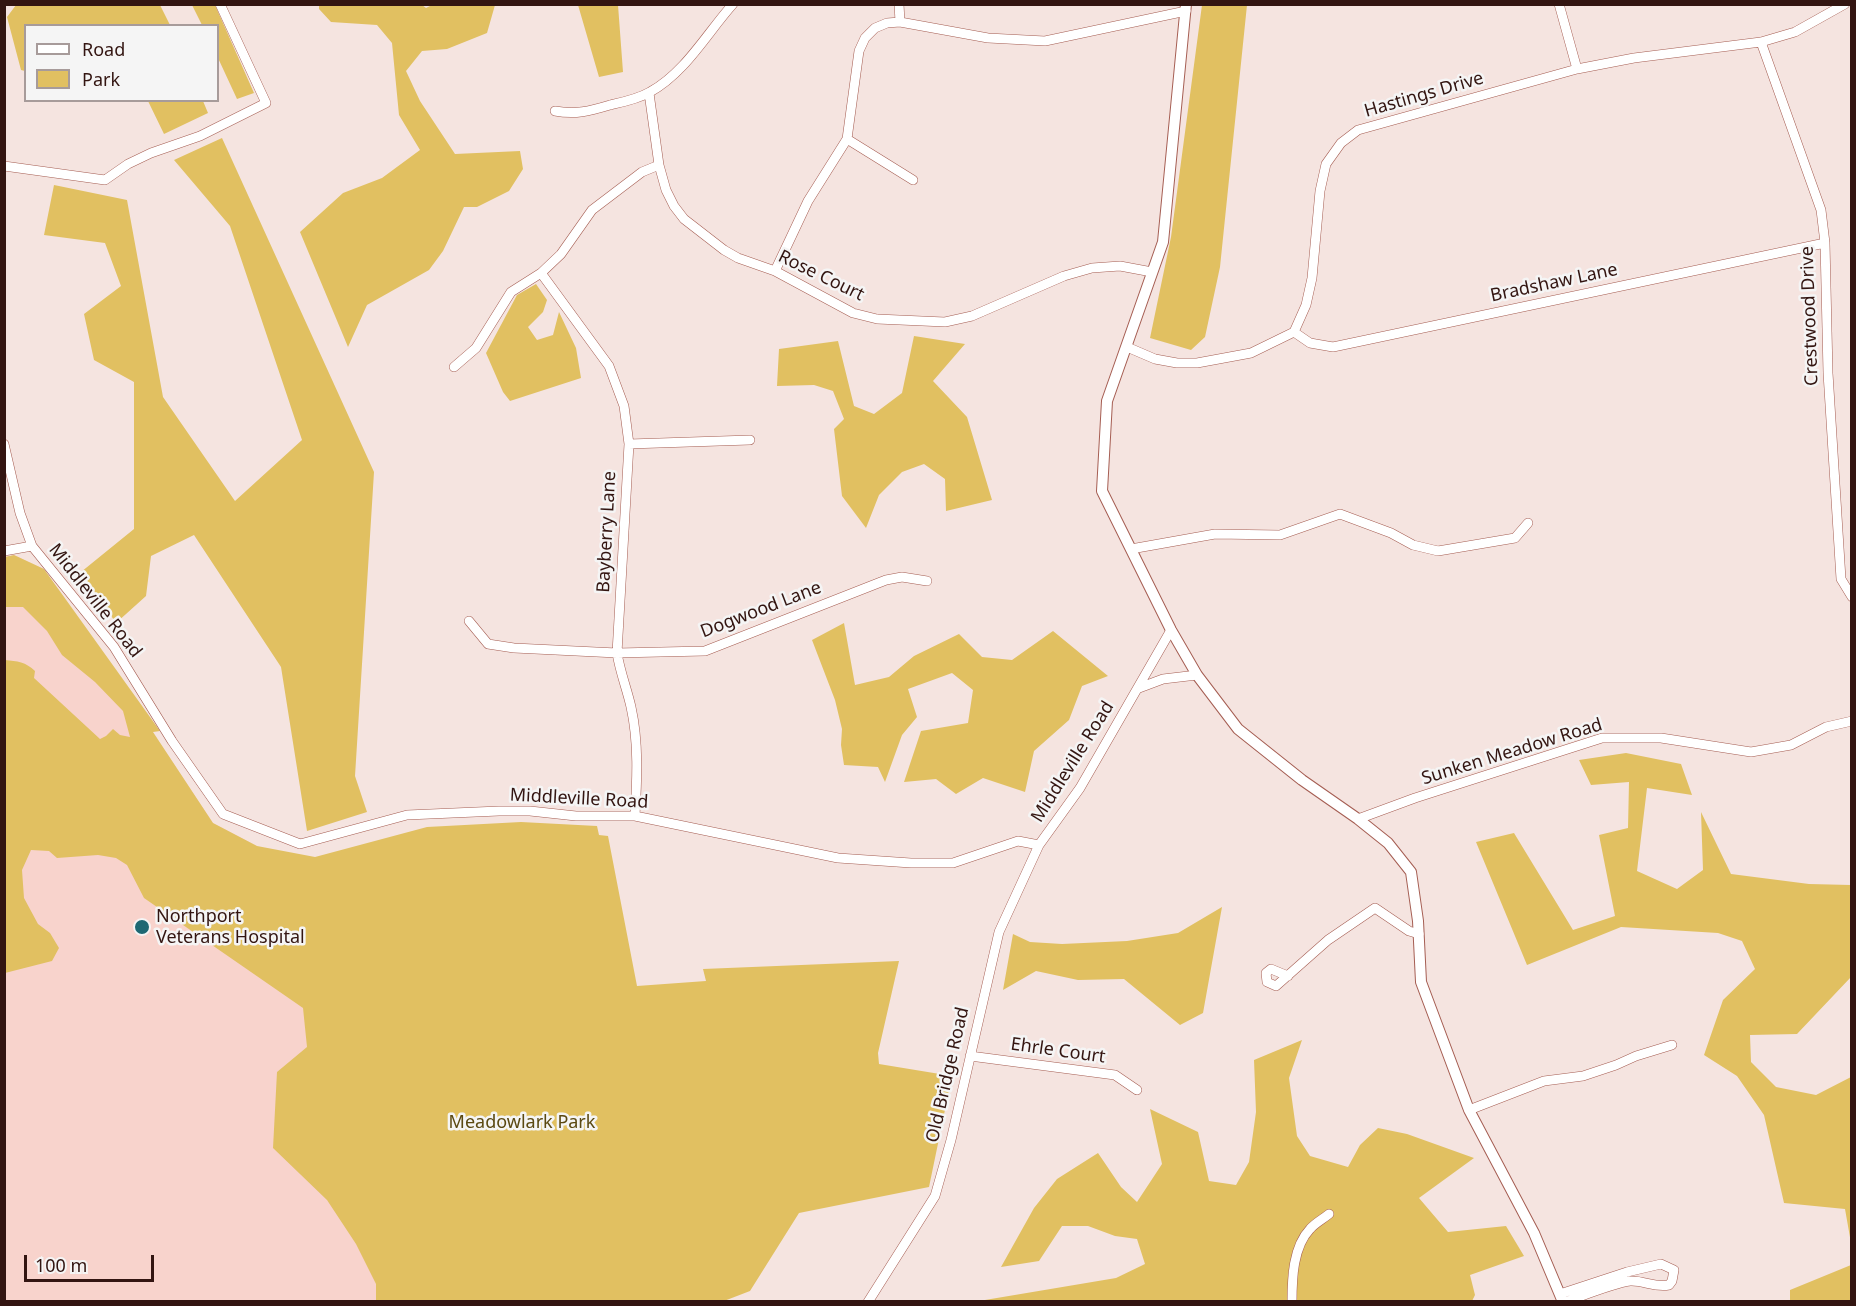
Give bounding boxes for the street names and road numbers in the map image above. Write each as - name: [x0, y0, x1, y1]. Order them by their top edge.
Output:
- street label: Hastings Drive: [1362, 68, 1486, 122]
- street label: Rose Court: [775, 246, 867, 306]
- street label: Crestwood Drive: [1797, 246, 1823, 386]
- street label: Bradshaw Lane: [1488, 259, 1620, 307]
- street label: Bayberry Lane: [593, 471, 621, 593]
- street label: Middleville Road: [44, 540, 146, 662]
- street label: Dogwood Lane: [698, 577, 824, 643]
- street label: Middleville Road: [1027, 697, 1119, 827]
- street label: Sunken Meadow Road: [1419, 714, 1605, 790]
- street label: Middleville Road: [509, 785, 649, 813]
- street label: Old Bridge Road: [922, 1005, 974, 1145]
- street label: Ehrle Court: [1009, 1034, 1107, 1068]

